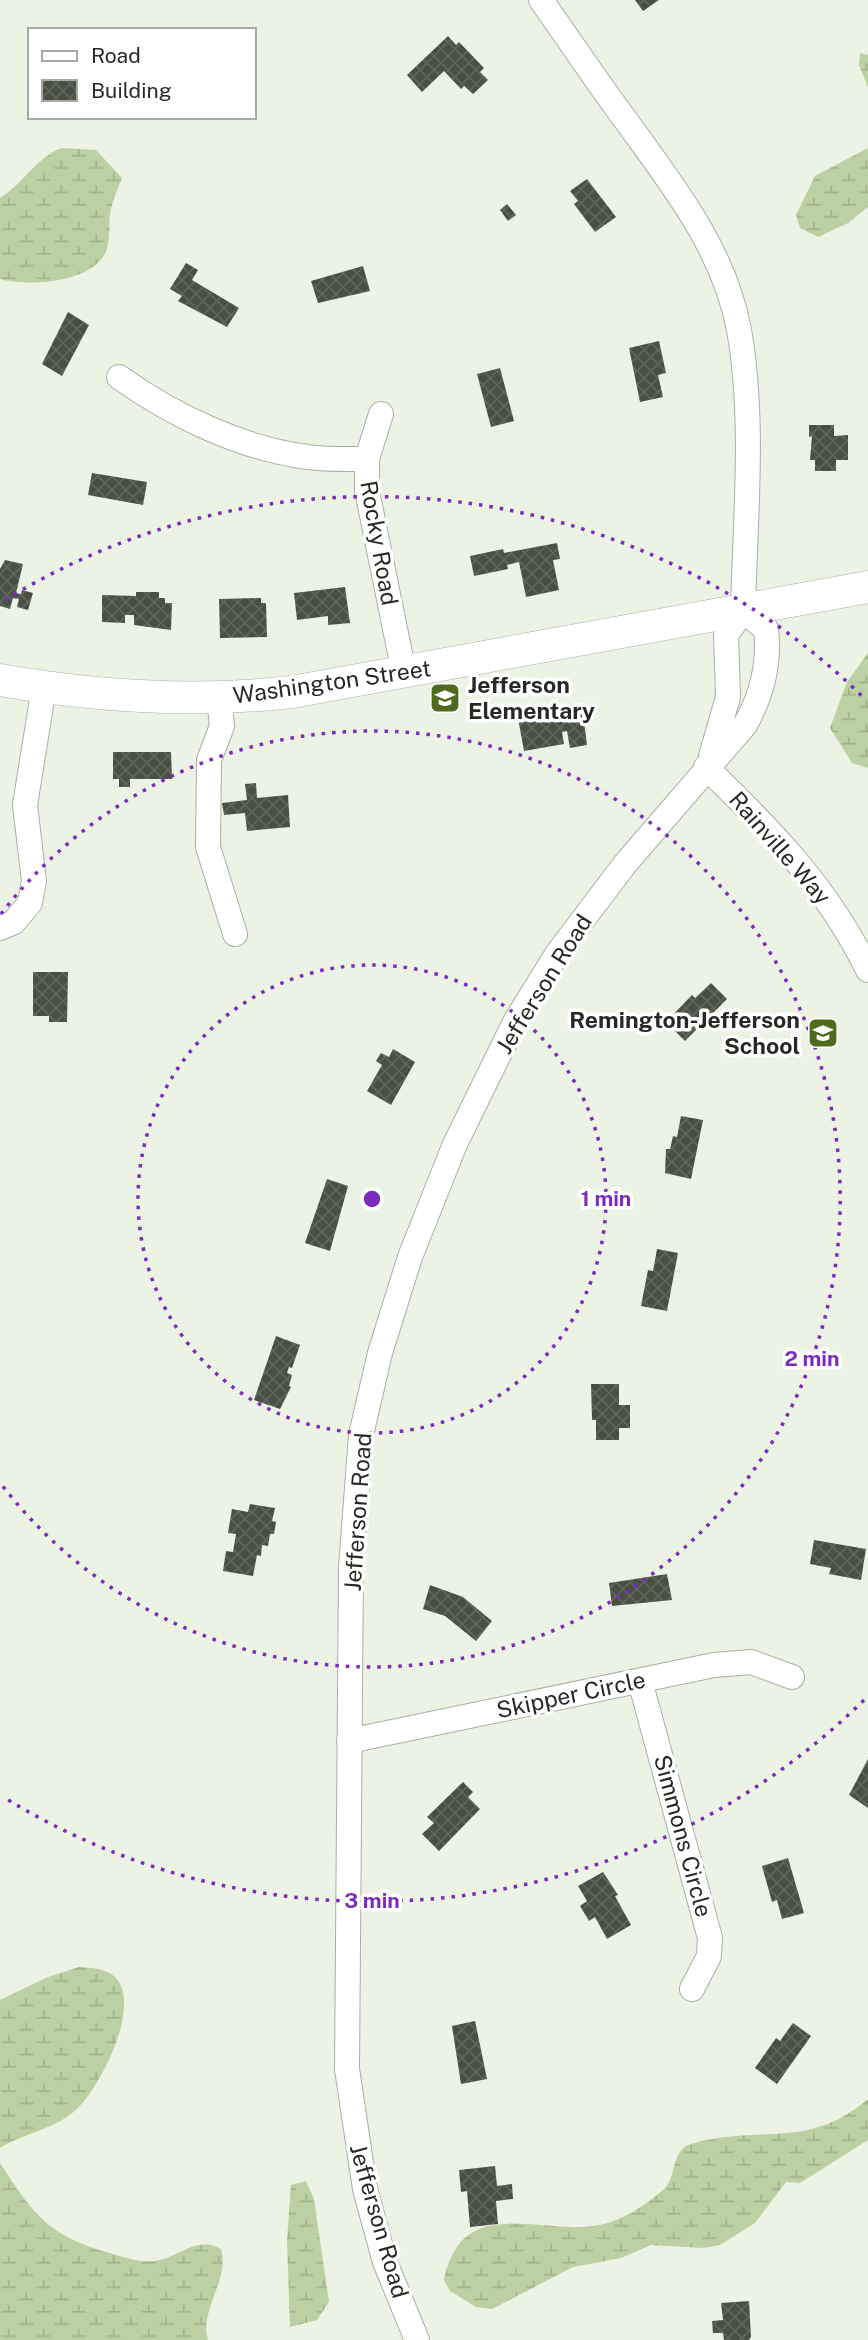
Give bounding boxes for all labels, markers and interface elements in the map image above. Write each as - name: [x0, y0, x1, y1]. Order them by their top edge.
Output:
- legend: [28, 28, 256, 119]
- text: Road: [91, 43, 141, 68]
- text: Building: [91, 78, 172, 103]
- street label: Rocky Road: [355, 479, 404, 607]
- street label: Washington Street: [231, 654, 433, 709]
- place label: Jefferson Elementary: [468, 671, 595, 724]
- school or university icon: Jefferson Elementary: [428, 681, 462, 715]
- street label: Rainville Way: [724, 786, 837, 910]
- street label: Jefferson Road: [490, 909, 597, 1058]
- place label: Remington-Jefferson School: [569, 1006, 800, 1059]
- school or university icon: Remington-Jefferson School: [806, 1016, 840, 1050]
- text: 1 min: [581, 1186, 631, 1211]
- centre of rings: [360, 1187, 384, 1211]
- text: 2 min: [784, 1346, 840, 1371]
- street label: Jefferson Road: [338, 1432, 377, 1592]
- street label: Skipper Circle: [494, 1666, 648, 1723]
- street label: Simmons Circle: [649, 1752, 718, 1920]
- text: 3 min: [344, 1888, 400, 1913]
- street label: Jefferson Road: [345, 2141, 414, 2301]

